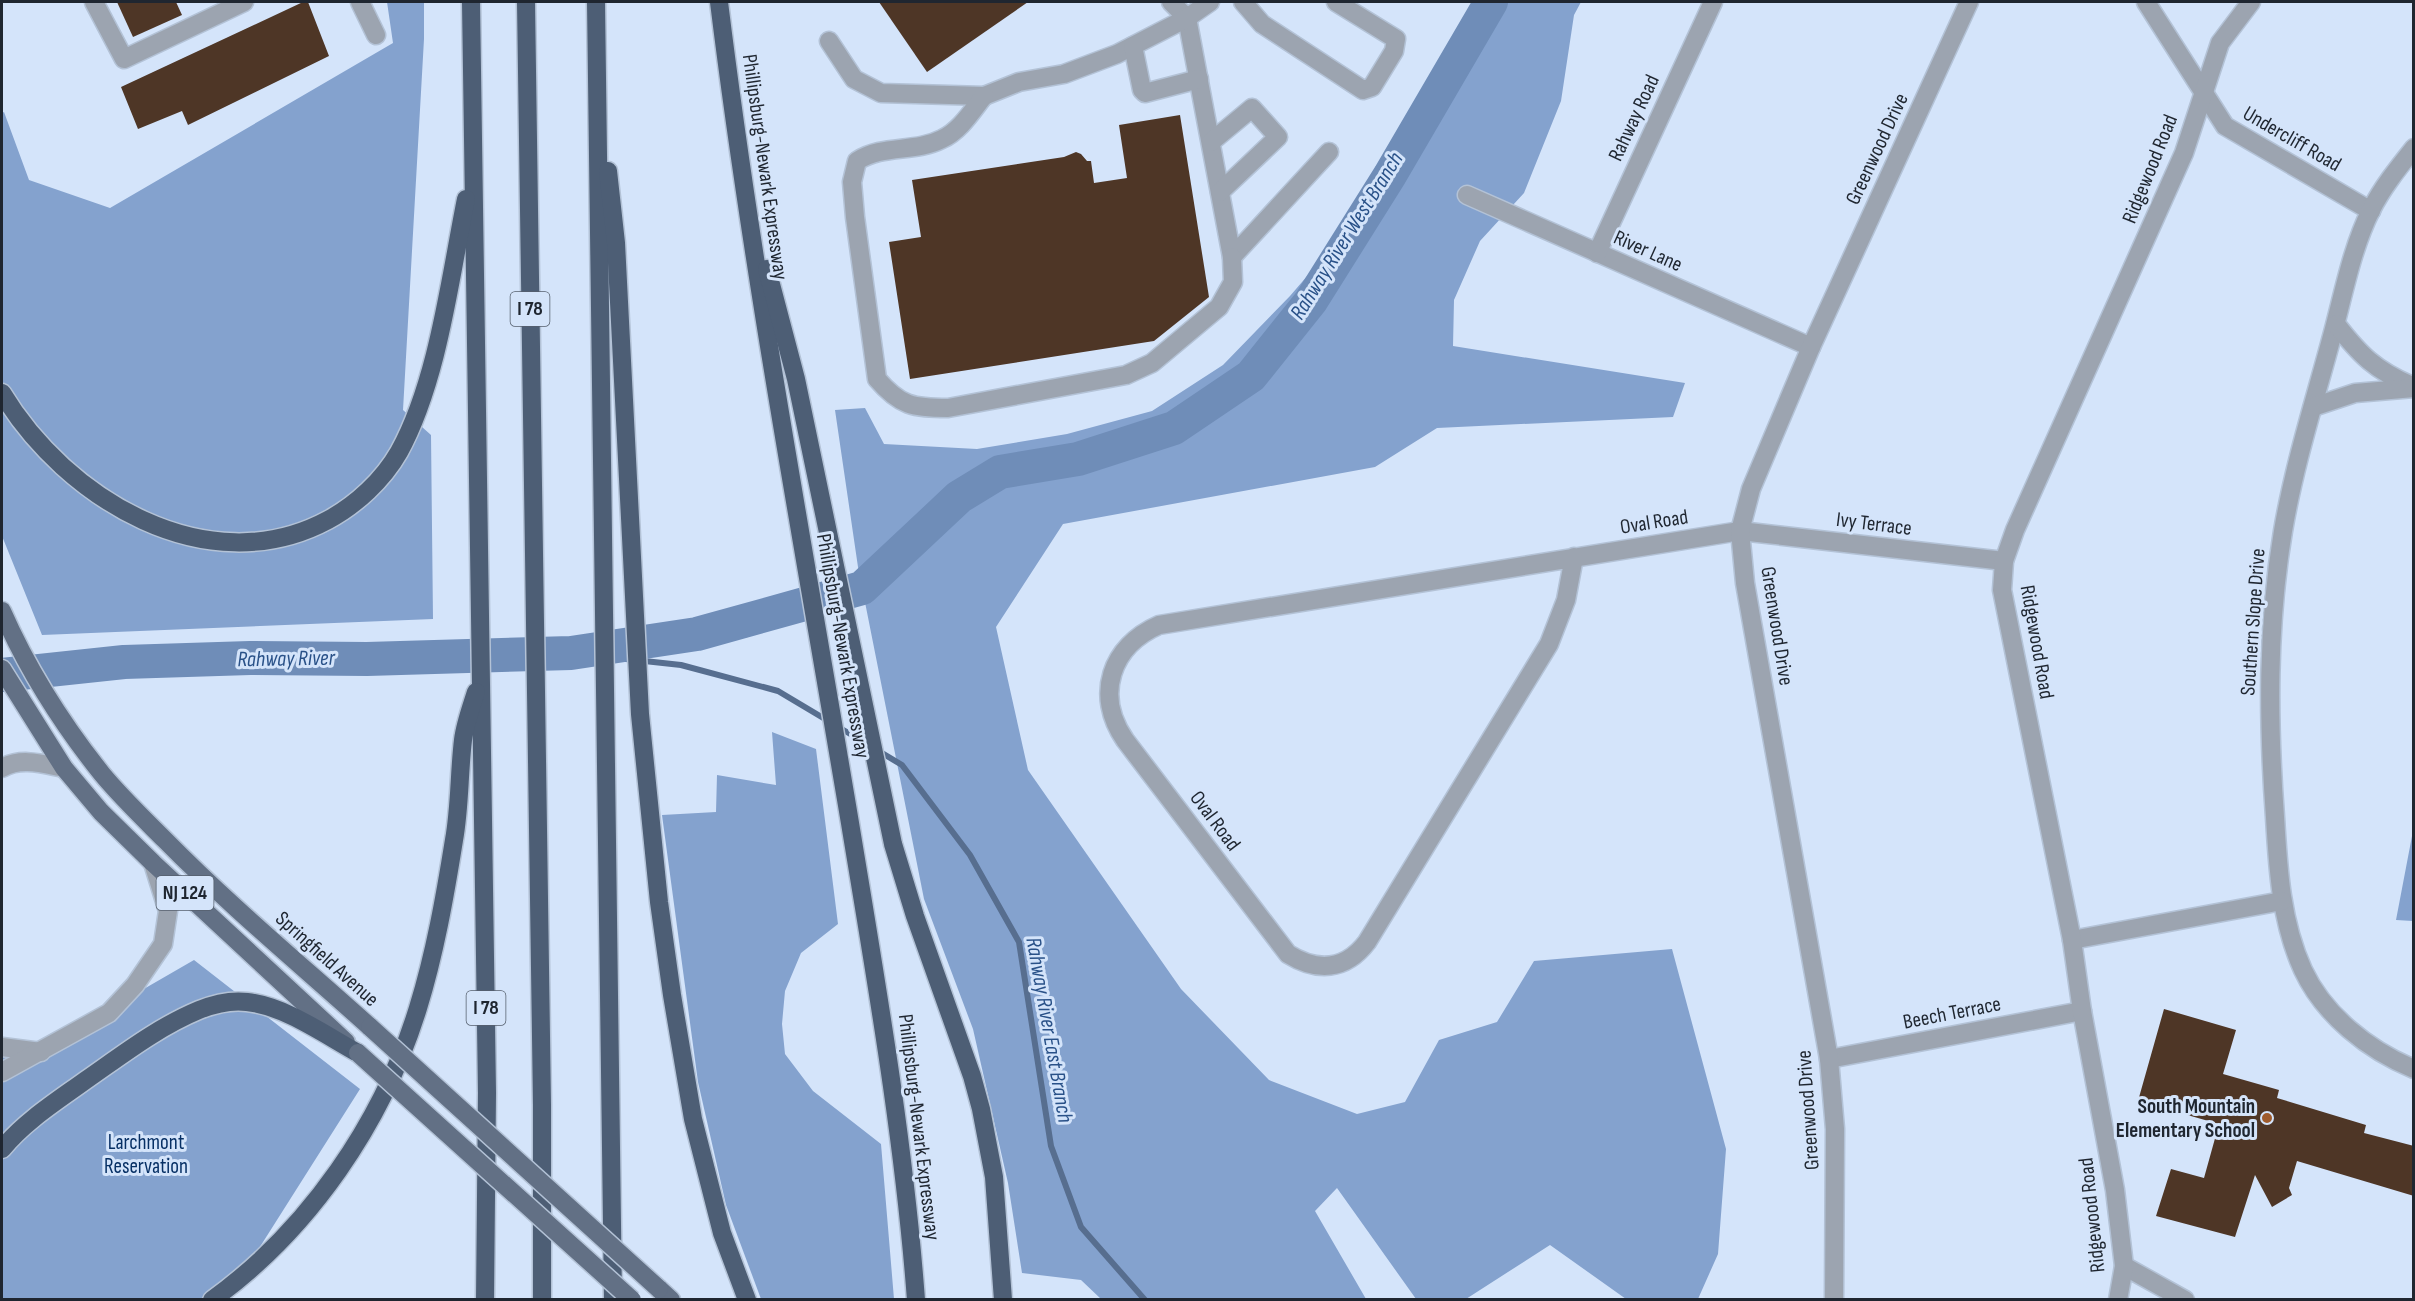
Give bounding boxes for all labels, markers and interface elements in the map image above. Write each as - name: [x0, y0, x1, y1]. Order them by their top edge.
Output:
- street label: Phillipsburg-Newark Expressway: [737, 53, 793, 281]
- street label: Rahway Road: [1603, 71, 1665, 165]
- street label: Greenwood Drive: [1840, 89, 1914, 209]
- street label: Undercliff Road: [2238, 101, 2346, 177]
- street label: Ridgewood Road: [2117, 111, 2183, 227]
- water label: Rahway River West Branch: [1285, 147, 1409, 325]
- street label: River Lane: [1610, 225, 1686, 277]
- road number: I 78: [510, 292, 550, 326]
- street label: Oval Road: [1618, 504, 1690, 540]
- street label: Ivy Terrace: [1835, 507, 1913, 541]
- street label: Phillipsburg-Newark Expressway: [811, 532, 875, 760]
- street label: Southern Slope Drive: [2235, 548, 2271, 696]
- street label: Greenwood Drive: [1755, 565, 1799, 687]
- street label: Ridgewood Road: [2015, 583, 2059, 701]
- water label: Rahway River: [237, 645, 336, 673]
- street label: Oval Road: [1184, 786, 1246, 856]
- road number: NJ 124: [156, 876, 213, 910]
- street label: Springfield Avenue: [270, 906, 384, 1012]
- water label: Rahway River East Branch: [1019, 935, 1079, 1125]
- road number: I 78: [466, 991, 506, 1025]
- street label: Beech Terrace: [1901, 991, 2003, 1035]
- street label: Phillipsburg-Newark Expressway: [893, 1013, 945, 1241]
- street label: Greenwood Drive: [1791, 1049, 1825, 1171]
- place label: South Mountain Elementary School: [2116, 1094, 2255, 1143]
- marker: South Mountain Elementary School: [2260, 1111, 2274, 1125]
- park label: Larchmont Reservation: [104, 1130, 188, 1179]
- street label: Ridgewood Road: [2074, 1156, 2110, 1274]

